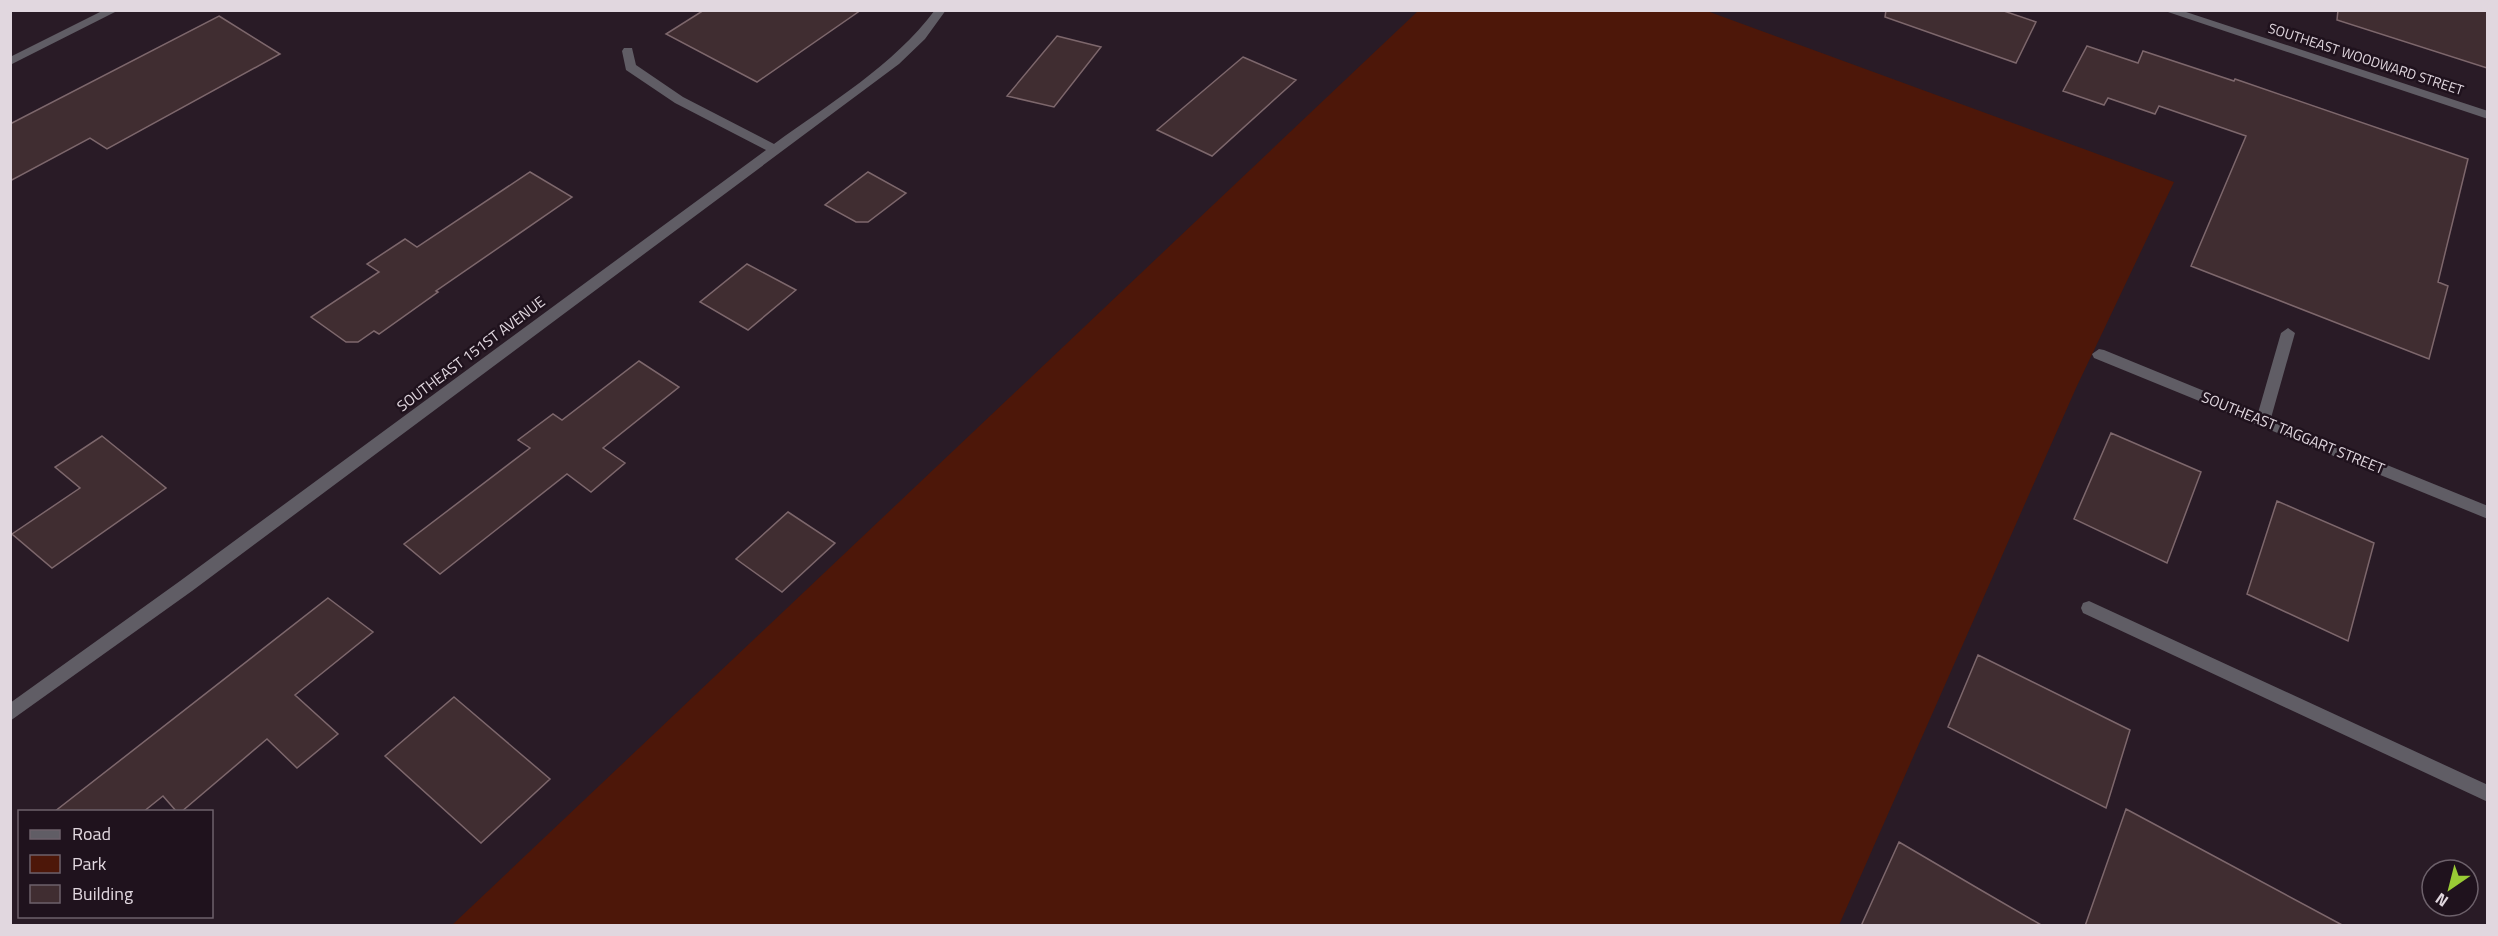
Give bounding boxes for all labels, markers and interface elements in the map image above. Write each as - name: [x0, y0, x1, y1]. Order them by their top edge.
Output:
- street label: SOUTHEAST WOODWARD STREET: [2266, 17, 2467, 100]
- street label: SOUTHEAST 151ST AVENUE: [392, 290, 550, 417]
- street label: SOUTHEAST TAGGART STREET: [2198, 385, 2388, 480]
- legend: [18, 810, 213, 918]
- text: Road: [72, 820, 111, 847]
- text: Park: [72, 850, 107, 877]
- north arrow: [2420, 858, 2480, 918]
- text: Building: [72, 880, 133, 907]
- text: N: [2430, 887, 2453, 913]

